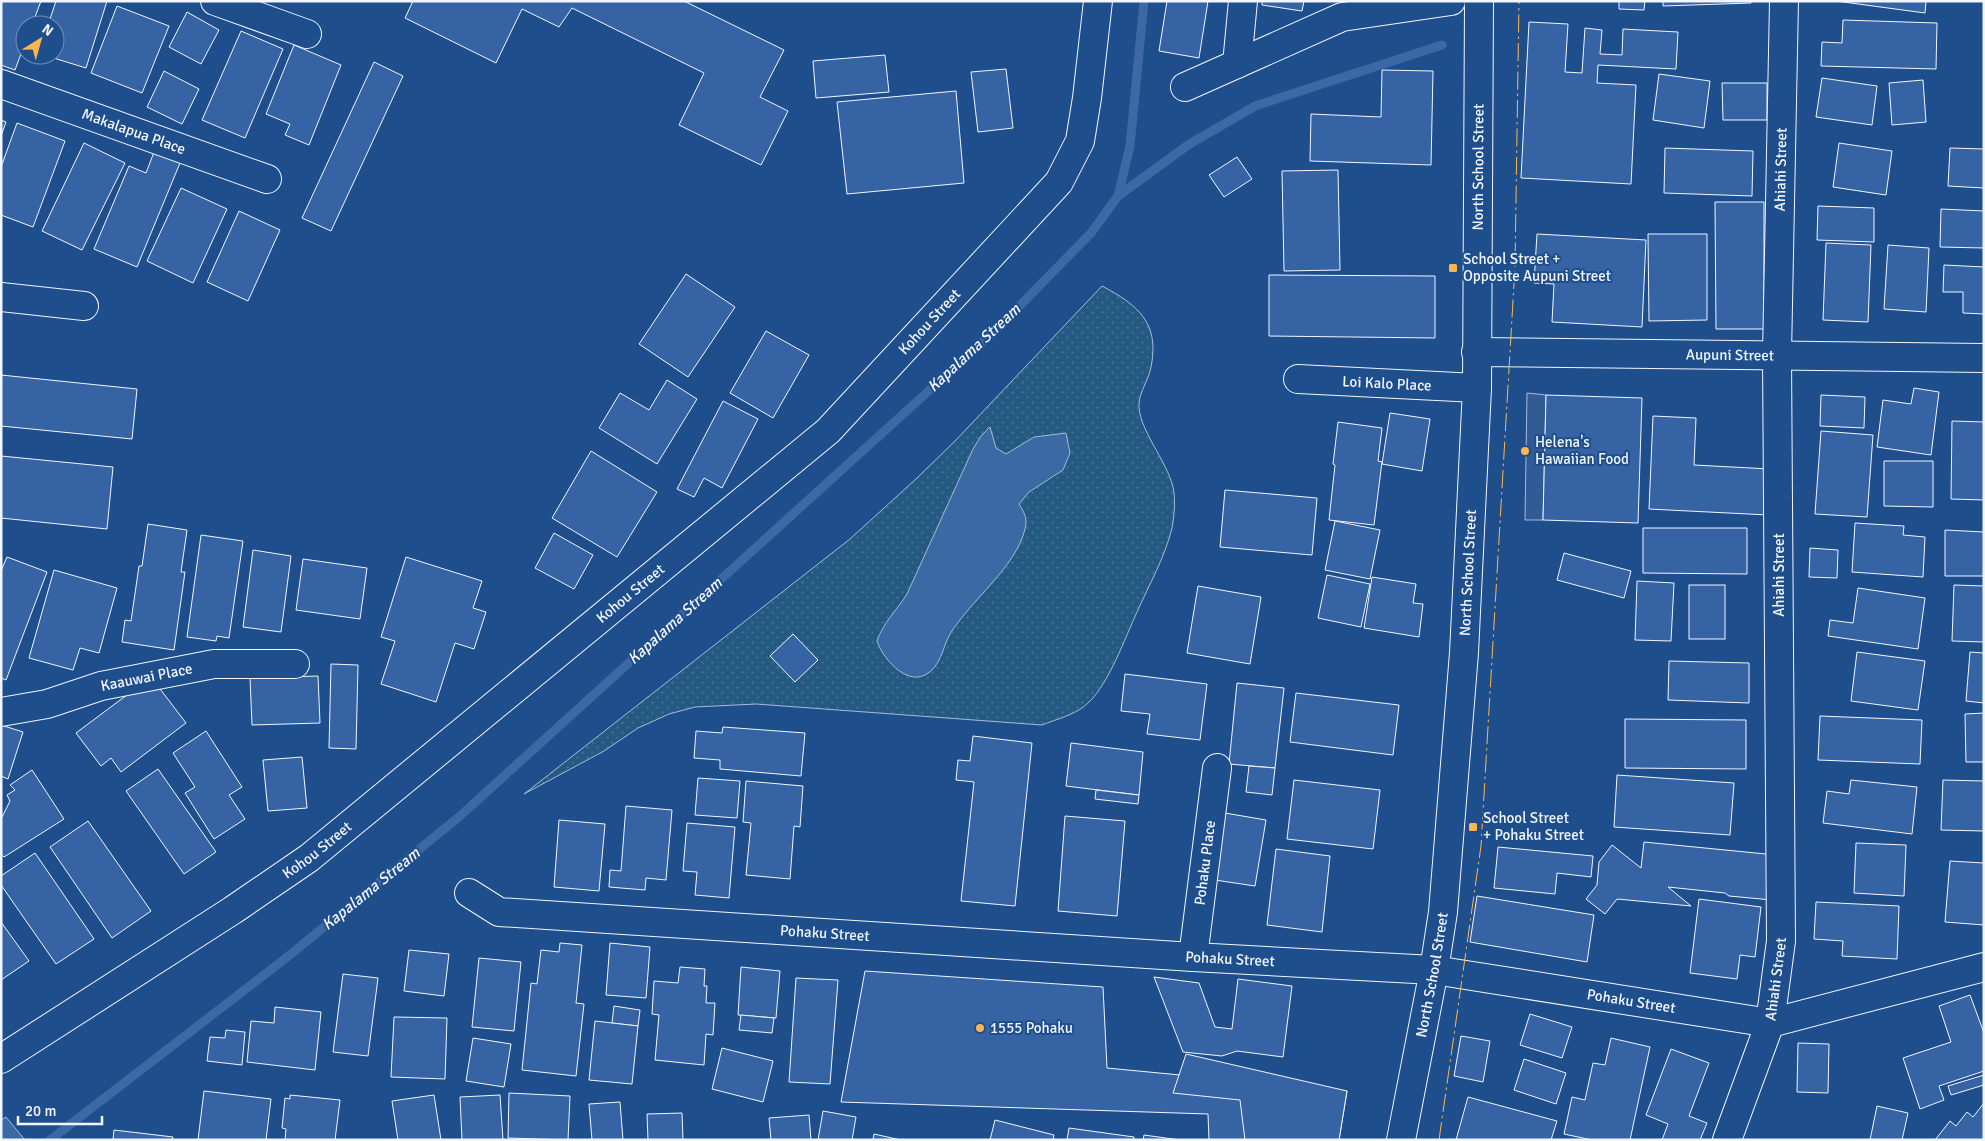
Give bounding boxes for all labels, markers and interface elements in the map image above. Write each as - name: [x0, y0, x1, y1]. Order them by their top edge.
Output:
- north arrow: [15, 15, 65, 65]
- text: N: [39, 20, 57, 40]
- street label: North School Street: [1469, 104, 1487, 230]
- street label: Makalapua Place: [79, 105, 188, 158]
- street label: Ahiahi Street: [1771, 127, 1790, 211]
- place label: School Street + Opposite Aupuni Street: [1463, 250, 1611, 285]
- marker: School Street + Opposite Aupuni Street: [1447, 262, 1459, 274]
- street label: Kohou Street: [895, 285, 964, 358]
- water label: Kapalama Stream: [923, 299, 1026, 396]
- street label: Aupuni Street: [1686, 345, 1774, 365]
- street label: Loi Kalo Place: [1342, 372, 1432, 395]
- place label: Helena's Hawaiian Food: [1535, 433, 1629, 468]
- marker: Helena's Hawaiian Food: [1519, 445, 1531, 457]
- street label: North School Street: [1456, 509, 1480, 637]
- street label: Ahiahi Street: [1770, 533, 1788, 617]
- street label: Kohou Street: [593, 560, 668, 627]
- water label: Kapalama Stream: [624, 572, 727, 669]
- street label: Kaauwai Place: [99, 659, 194, 695]
- place label: School Street + Pohaku Street: [1483, 809, 1584, 844]
- street label: Kohou Street: [279, 818, 355, 883]
- street label: Pohaku Place: [1191, 819, 1219, 906]
- marker: School Street + Pohaku Street: [1467, 821, 1479, 833]
- water label: Kapalama Stream: [318, 843, 425, 935]
- street label: North School Street: [1412, 911, 1452, 1039]
- street label: Pohaku Street: [779, 921, 870, 945]
- street label: Ahiahi Street: [1761, 937, 1790, 1022]
- street label: Pohaku Street: [1185, 948, 1275, 970]
- street label: Pohaku Street: [1586, 985, 1677, 1017]
- place label: 1555 Pohaku: [990, 1019, 1073, 1037]
- marker: 1555 Pohaku: [974, 1022, 986, 1034]
- scale bar: [18, 1094, 101, 1126]
- text: 20 m: [25, 1102, 56, 1120]

